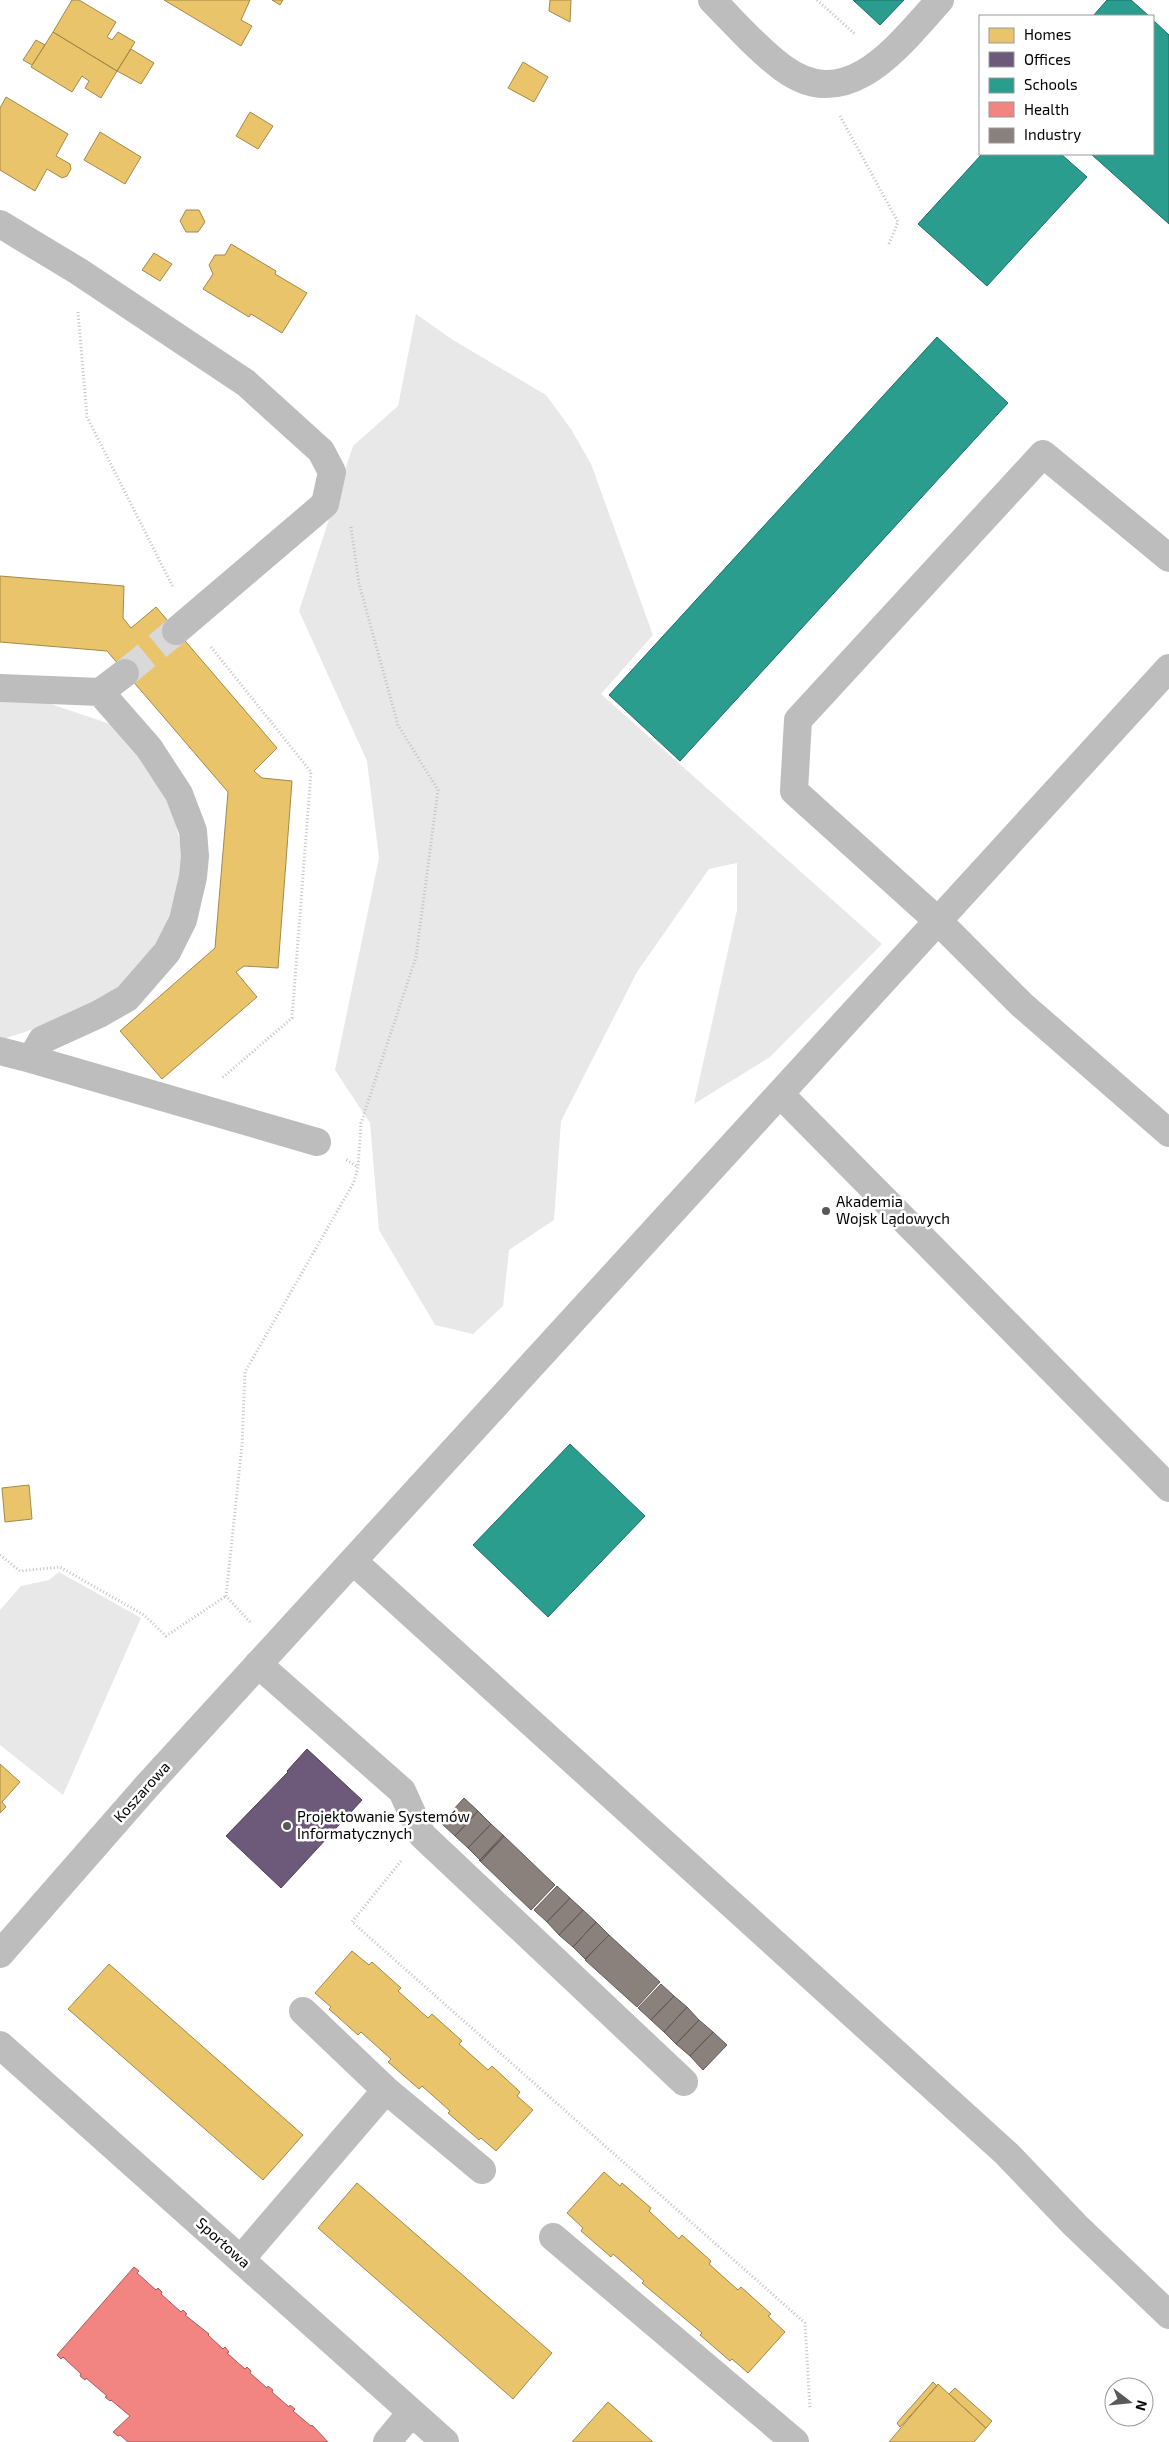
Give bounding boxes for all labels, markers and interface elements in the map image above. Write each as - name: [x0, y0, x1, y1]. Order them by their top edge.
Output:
- legend: [979, 15, 1154, 155]
- text: Homes: [1024, 25, 1071, 43]
- text: Offices: [1024, 50, 1071, 68]
- text: Schools: [1024, 75, 1078, 93]
- text: Health: [1024, 100, 1069, 118]
- text: Industry: [1024, 125, 1081, 143]
- place label: Akademia Wojsk Lądowych: [836, 1192, 950, 1228]
- marker: Akademia Wojsk Lądowych: [820, 1205, 832, 1217]
- street label: Koszarowa: [109, 1757, 173, 1825]
- place label: Projektowanie Systemów Informatycznych: [297, 1807, 470, 1842]
- marker: Projektowanie Systemów Informatycznych: [281, 1820, 293, 1832]
- street label: Sportowa: [193, 2213, 254, 2271]
- north arrow: [1104, 2377, 1154, 2427]
- text: N: [1132, 2399, 1152, 2413]

